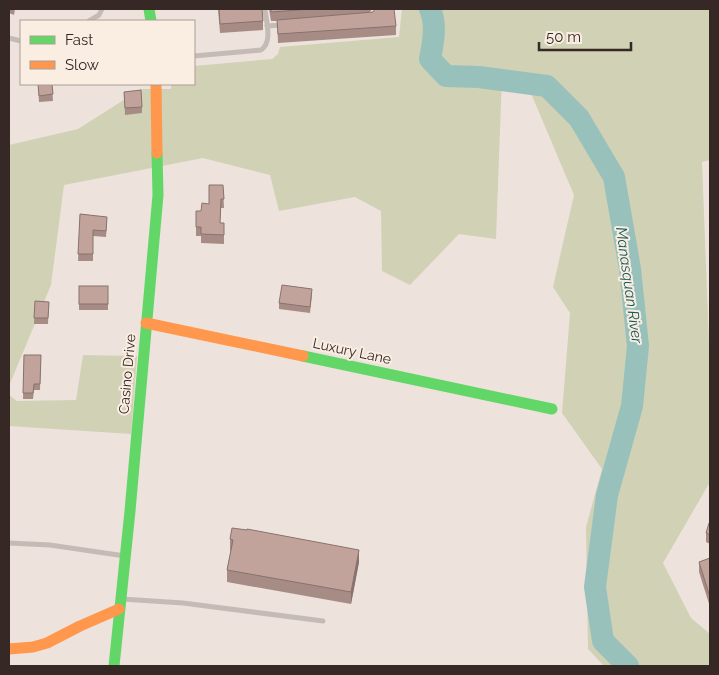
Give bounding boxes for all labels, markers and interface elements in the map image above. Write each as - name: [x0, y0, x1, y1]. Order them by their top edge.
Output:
- legend: [20, 20, 195, 85]
- scale bar: [539, 20, 632, 52]
- text: 50 m: [546, 28, 581, 46]
- text: Fast: [65, 31, 93, 49]
- text: Slow: [65, 56, 99, 74]
- water label: Manasquan River: [612, 226, 646, 345]
- street label: Casino Drive: [116, 333, 138, 415]
- street label: Luxury Lane: [311, 335, 393, 367]

